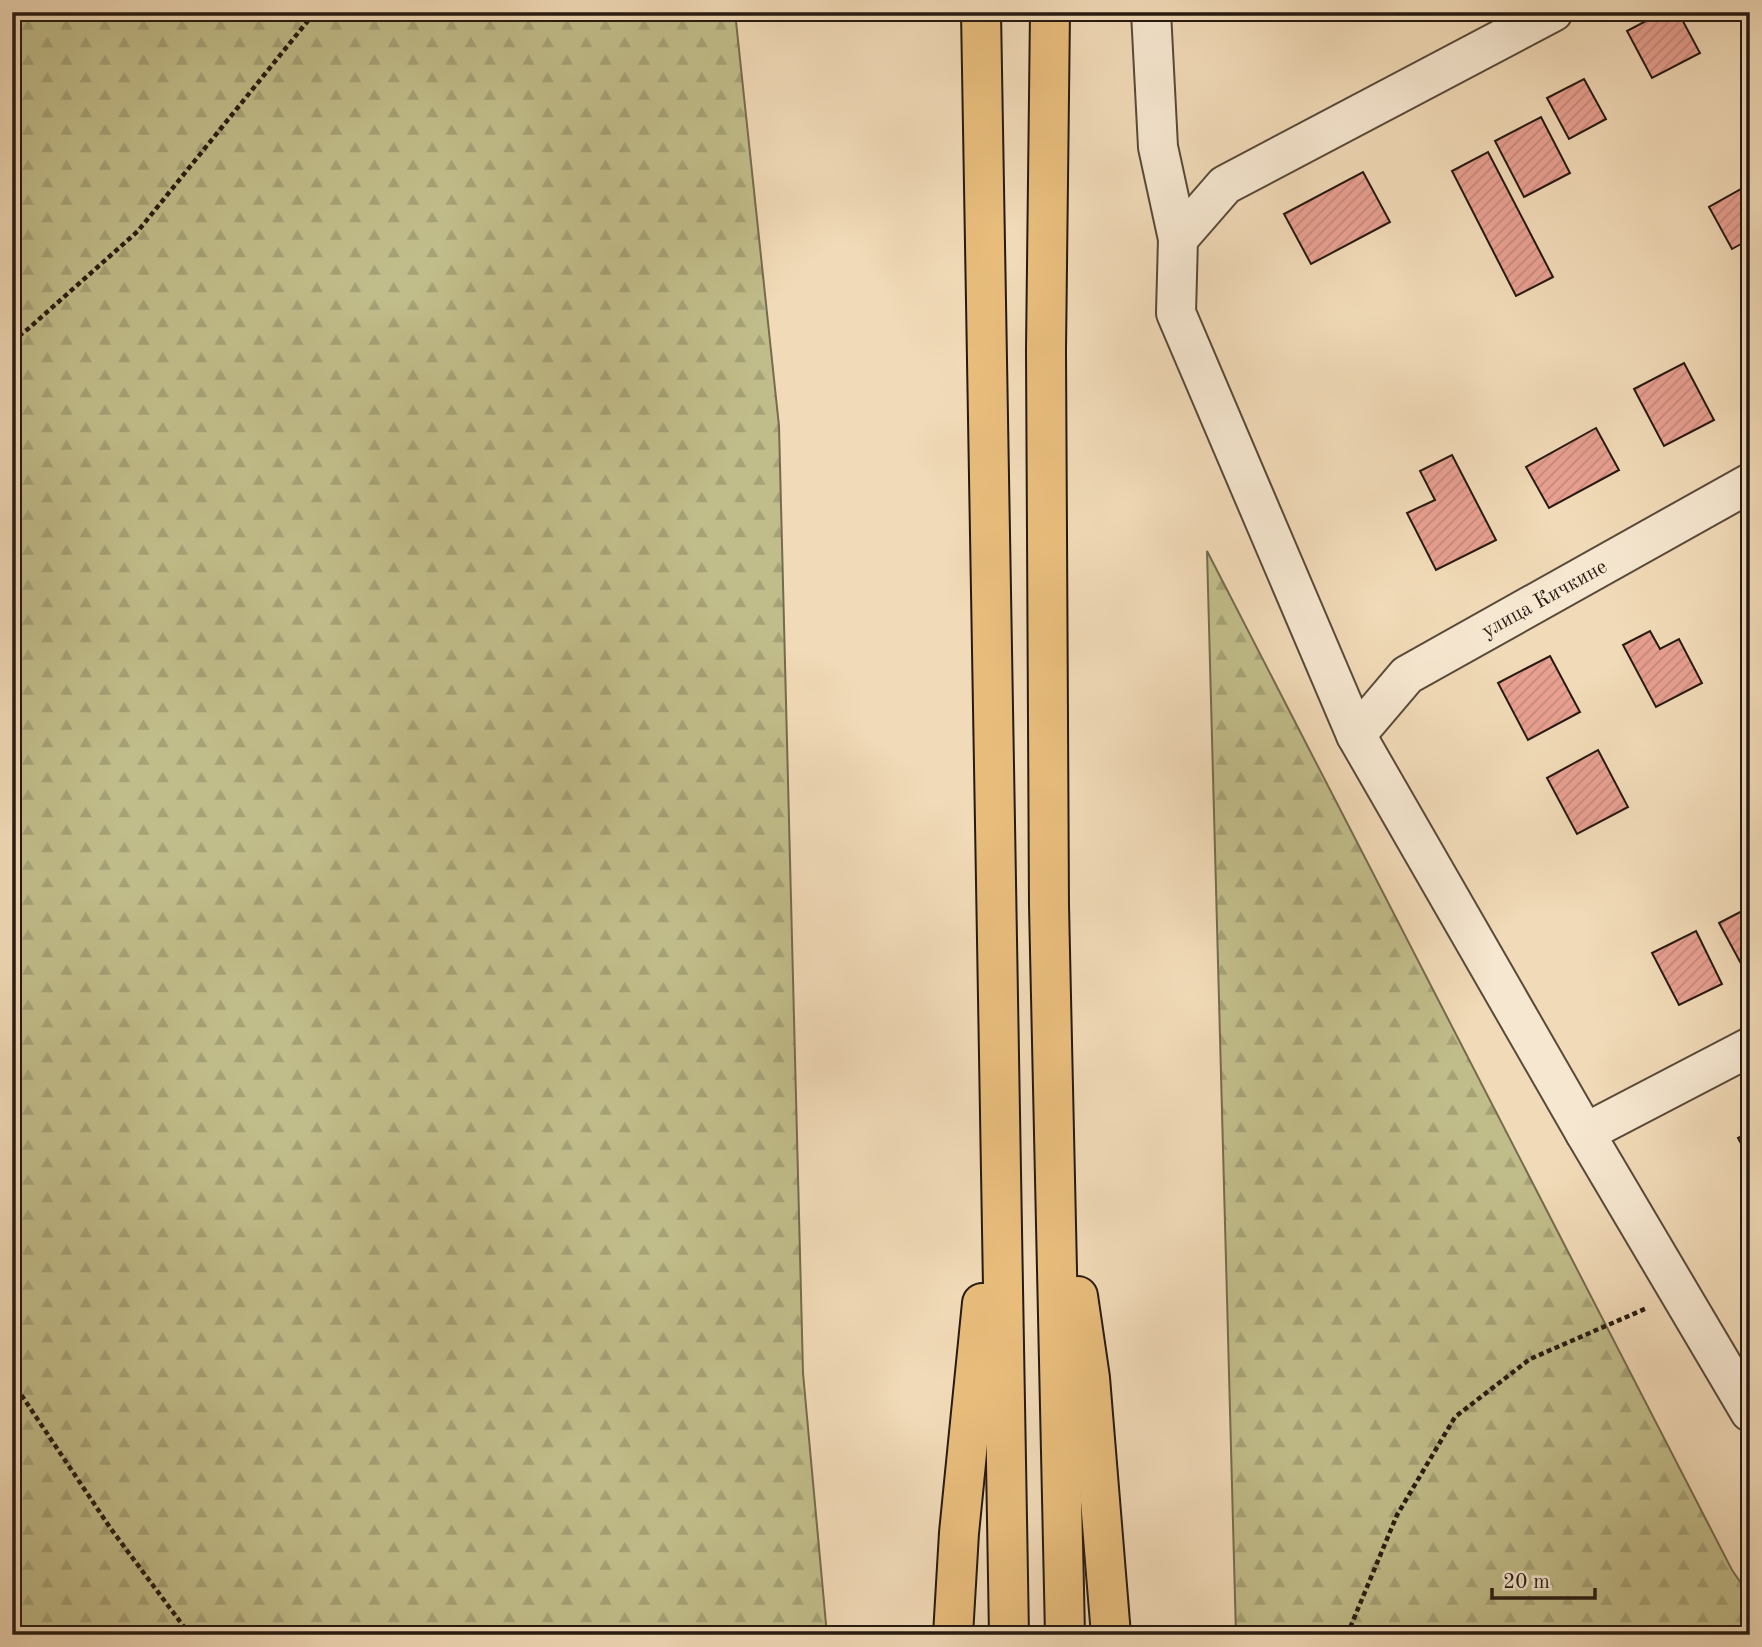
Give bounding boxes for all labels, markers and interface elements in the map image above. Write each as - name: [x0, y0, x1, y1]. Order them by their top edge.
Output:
- street label: улица Кичкине: [1479, 556, 1611, 642]
- scale bar: [1492, 1556, 1596, 1600]
- text: 20 m: [1503, 1572, 1550, 1593]

